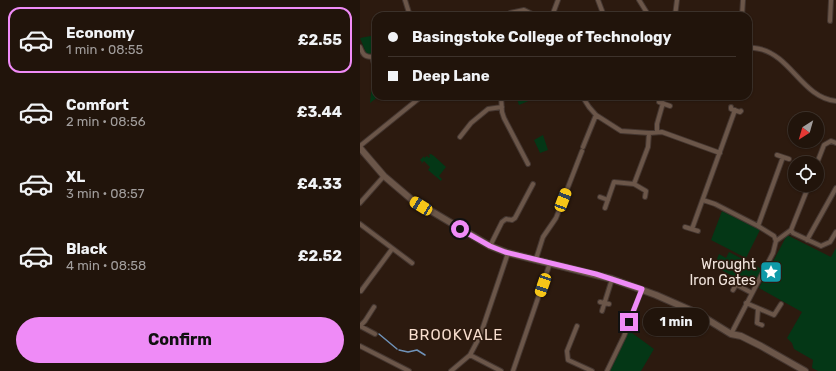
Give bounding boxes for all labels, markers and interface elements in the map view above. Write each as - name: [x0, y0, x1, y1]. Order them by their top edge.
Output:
- icon: car: [18, 22, 54, 58]
- text: Economy: [66, 24, 135, 42]
- text: Basingstoke College of Technology: [412, 28, 672, 46]
- text: £2.55: [298, 31, 342, 49]
- text: 1 min · 08:55: [66, 42, 143, 57]
- text: Deep Lane: [412, 67, 490, 85]
- icon: car: [18, 94, 54, 130]
- text: Comfort: [66, 96, 129, 114]
- text: £3.44: [297, 103, 342, 121]
- north arrow: [788, 112, 824, 148]
- map controls: [788, 112, 824, 192]
- text: 2 min · 08:56: [66, 114, 145, 129]
- button: locate: [788, 156, 824, 192]
- icon: car: [18, 166, 54, 202]
- text: XL: [66, 168, 85, 186]
- text: £4.33: [297, 175, 342, 193]
- text: 3 min · 08:57: [66, 186, 144, 201]
- car: [553, 187, 573, 213]
- car: [408, 195, 434, 217]
- route start: [451, 220, 469, 238]
- icon: car: [18, 238, 54, 274]
- text: Black: [66, 240, 107, 258]
- text: £2.52: [298, 247, 342, 265]
- place label: Wrought Iron Gates: [689, 256, 757, 289]
- text: 4 min · 08:58: [66, 258, 146, 273]
- place icon: Wrought Iron Gates: [758, 259, 784, 285]
- car: [533, 272, 553, 298]
- callout: 1 min: [643, 308, 709, 336]
- route end: [620, 313, 638, 331]
- text: 1 min: [659, 314, 693, 329]
- button: Confirm: [16, 317, 344, 363]
- district label: BROOKVALE: [409, 326, 503, 344]

